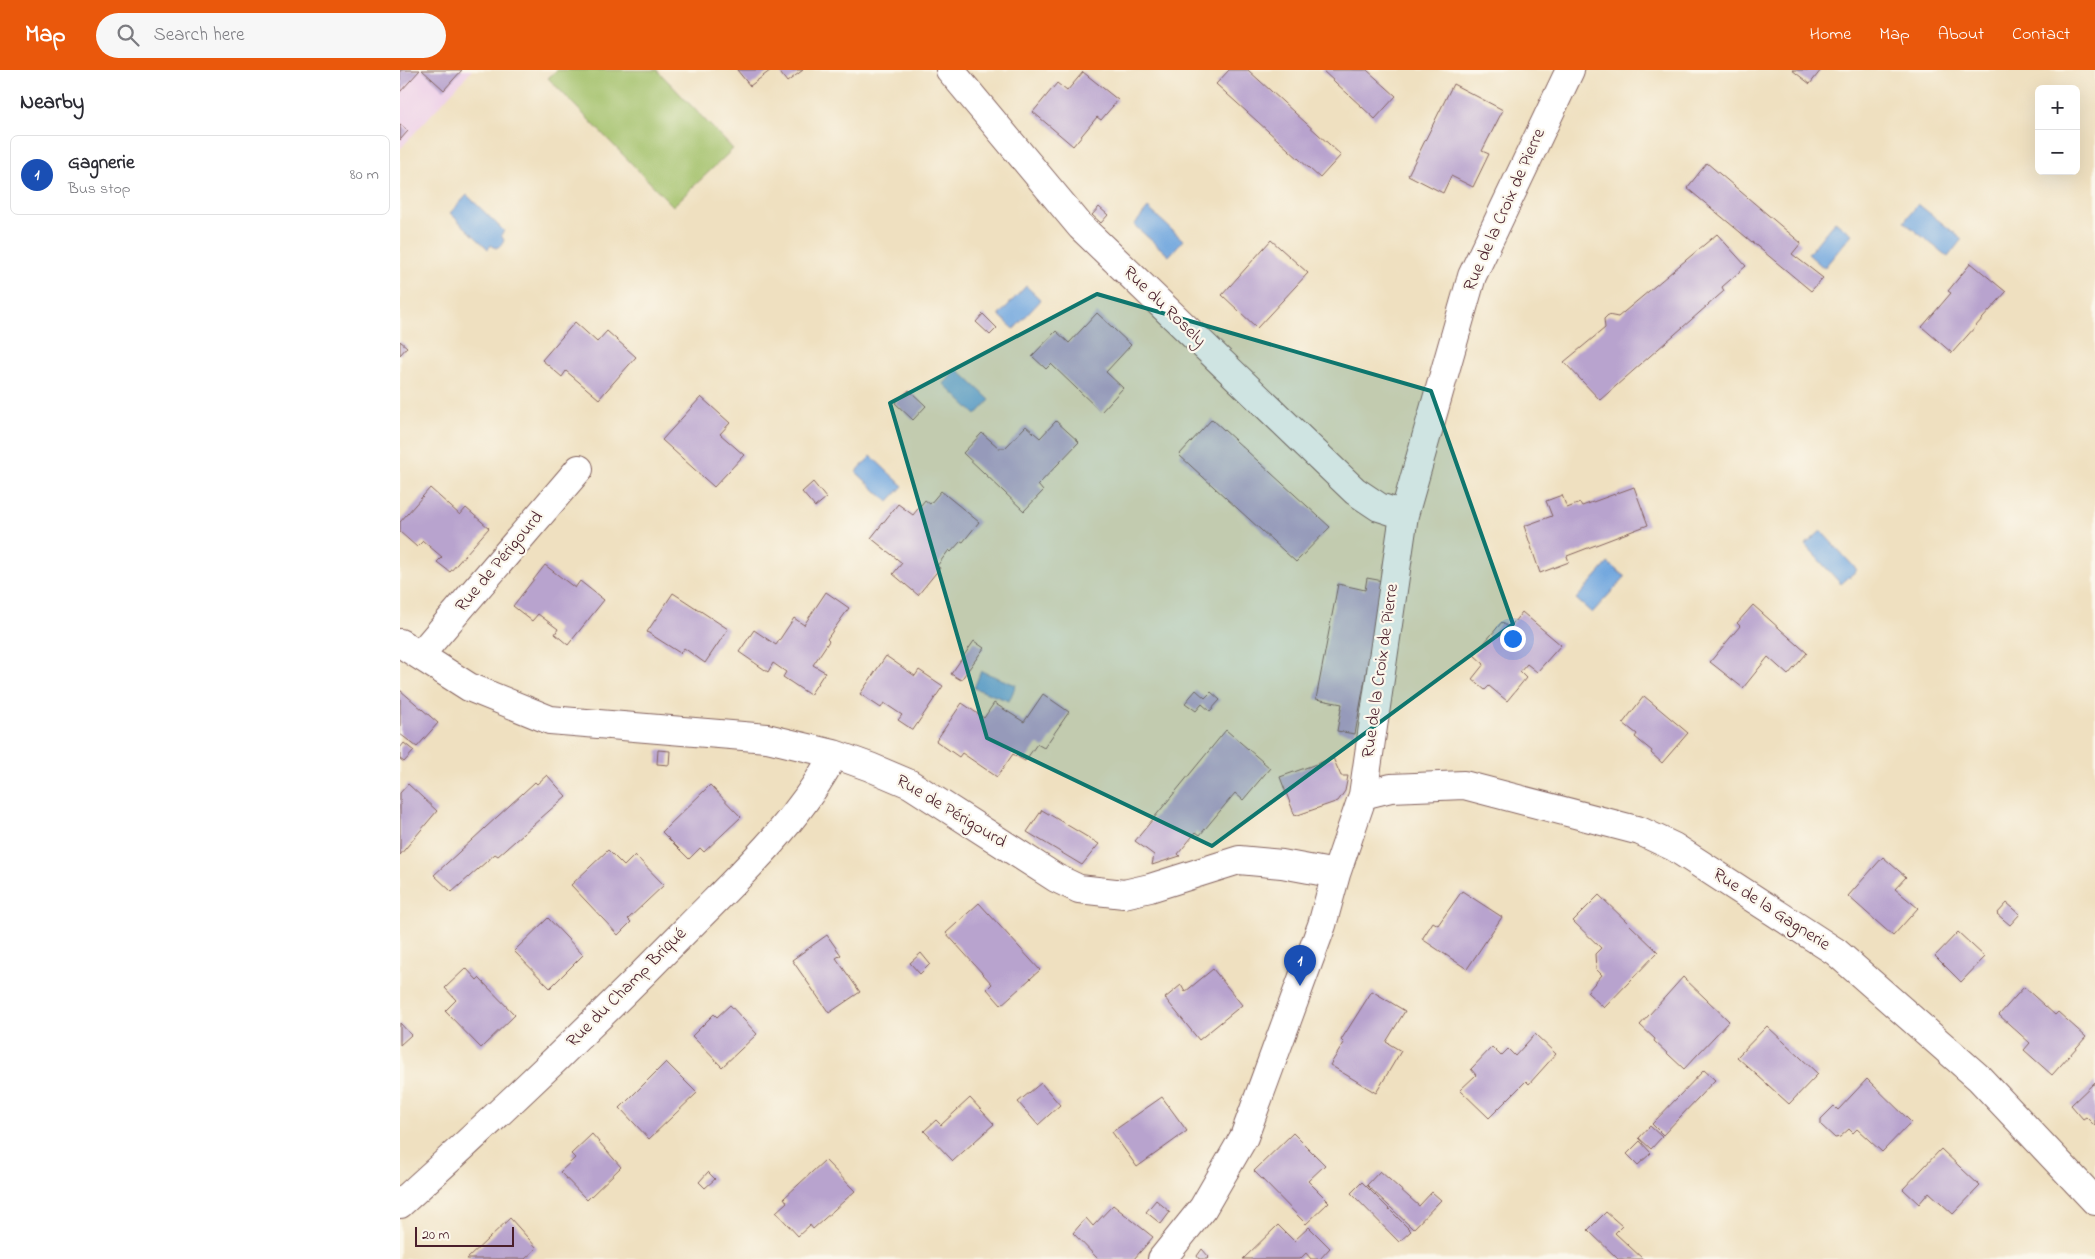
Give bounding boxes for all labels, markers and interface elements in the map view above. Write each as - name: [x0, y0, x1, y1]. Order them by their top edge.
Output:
- search box: [96, 13, 446, 58]
- text: Map: [25, 18, 66, 53]
- icon: search: [114, 21, 142, 49]
- text: Search here: [154, 22, 245, 49]
- text: Home: [1810, 22, 1851, 48]
- text: Map: [1879, 22, 1910, 48]
- text: About: [1938, 22, 1984, 48]
- text: Contact: [2012, 22, 2070, 48]
- map controls: [2035, 85, 2080, 175]
- button: +: [2035, 85, 2080, 130]
- text: Nearby: [20, 88, 84, 118]
- street label: Rue de la Croix de Pierre: [1457, 124, 1553, 296]
- button: −: [2035, 130, 2080, 175]
- text: Gagnerie: [68, 150, 134, 177]
- text: 1: [34, 163, 40, 187]
- text: 80 m: [350, 163, 379, 187]
- text: Bus stop: [68, 177, 131, 201]
- street label: Rue du Rosely: [1116, 260, 1212, 354]
- street label: Rue de Périgourd: [450, 506, 551, 619]
- street label: Rue de la Croix de Pierre: [1356, 581, 1406, 760]
- your location: [1500, 626, 1526, 652]
- street label: Rue de Périgourd: [890, 769, 1011, 856]
- street label: Rue de la Gagnerie: [1707, 862, 1836, 959]
- street label: Rue du Champ Briqué: [561, 921, 694, 1054]
- pin: 1: [1284, 945, 1316, 986]
- scale bar: [415, 1224, 514, 1247]
- text: 20 m: [422, 1225, 449, 1246]

